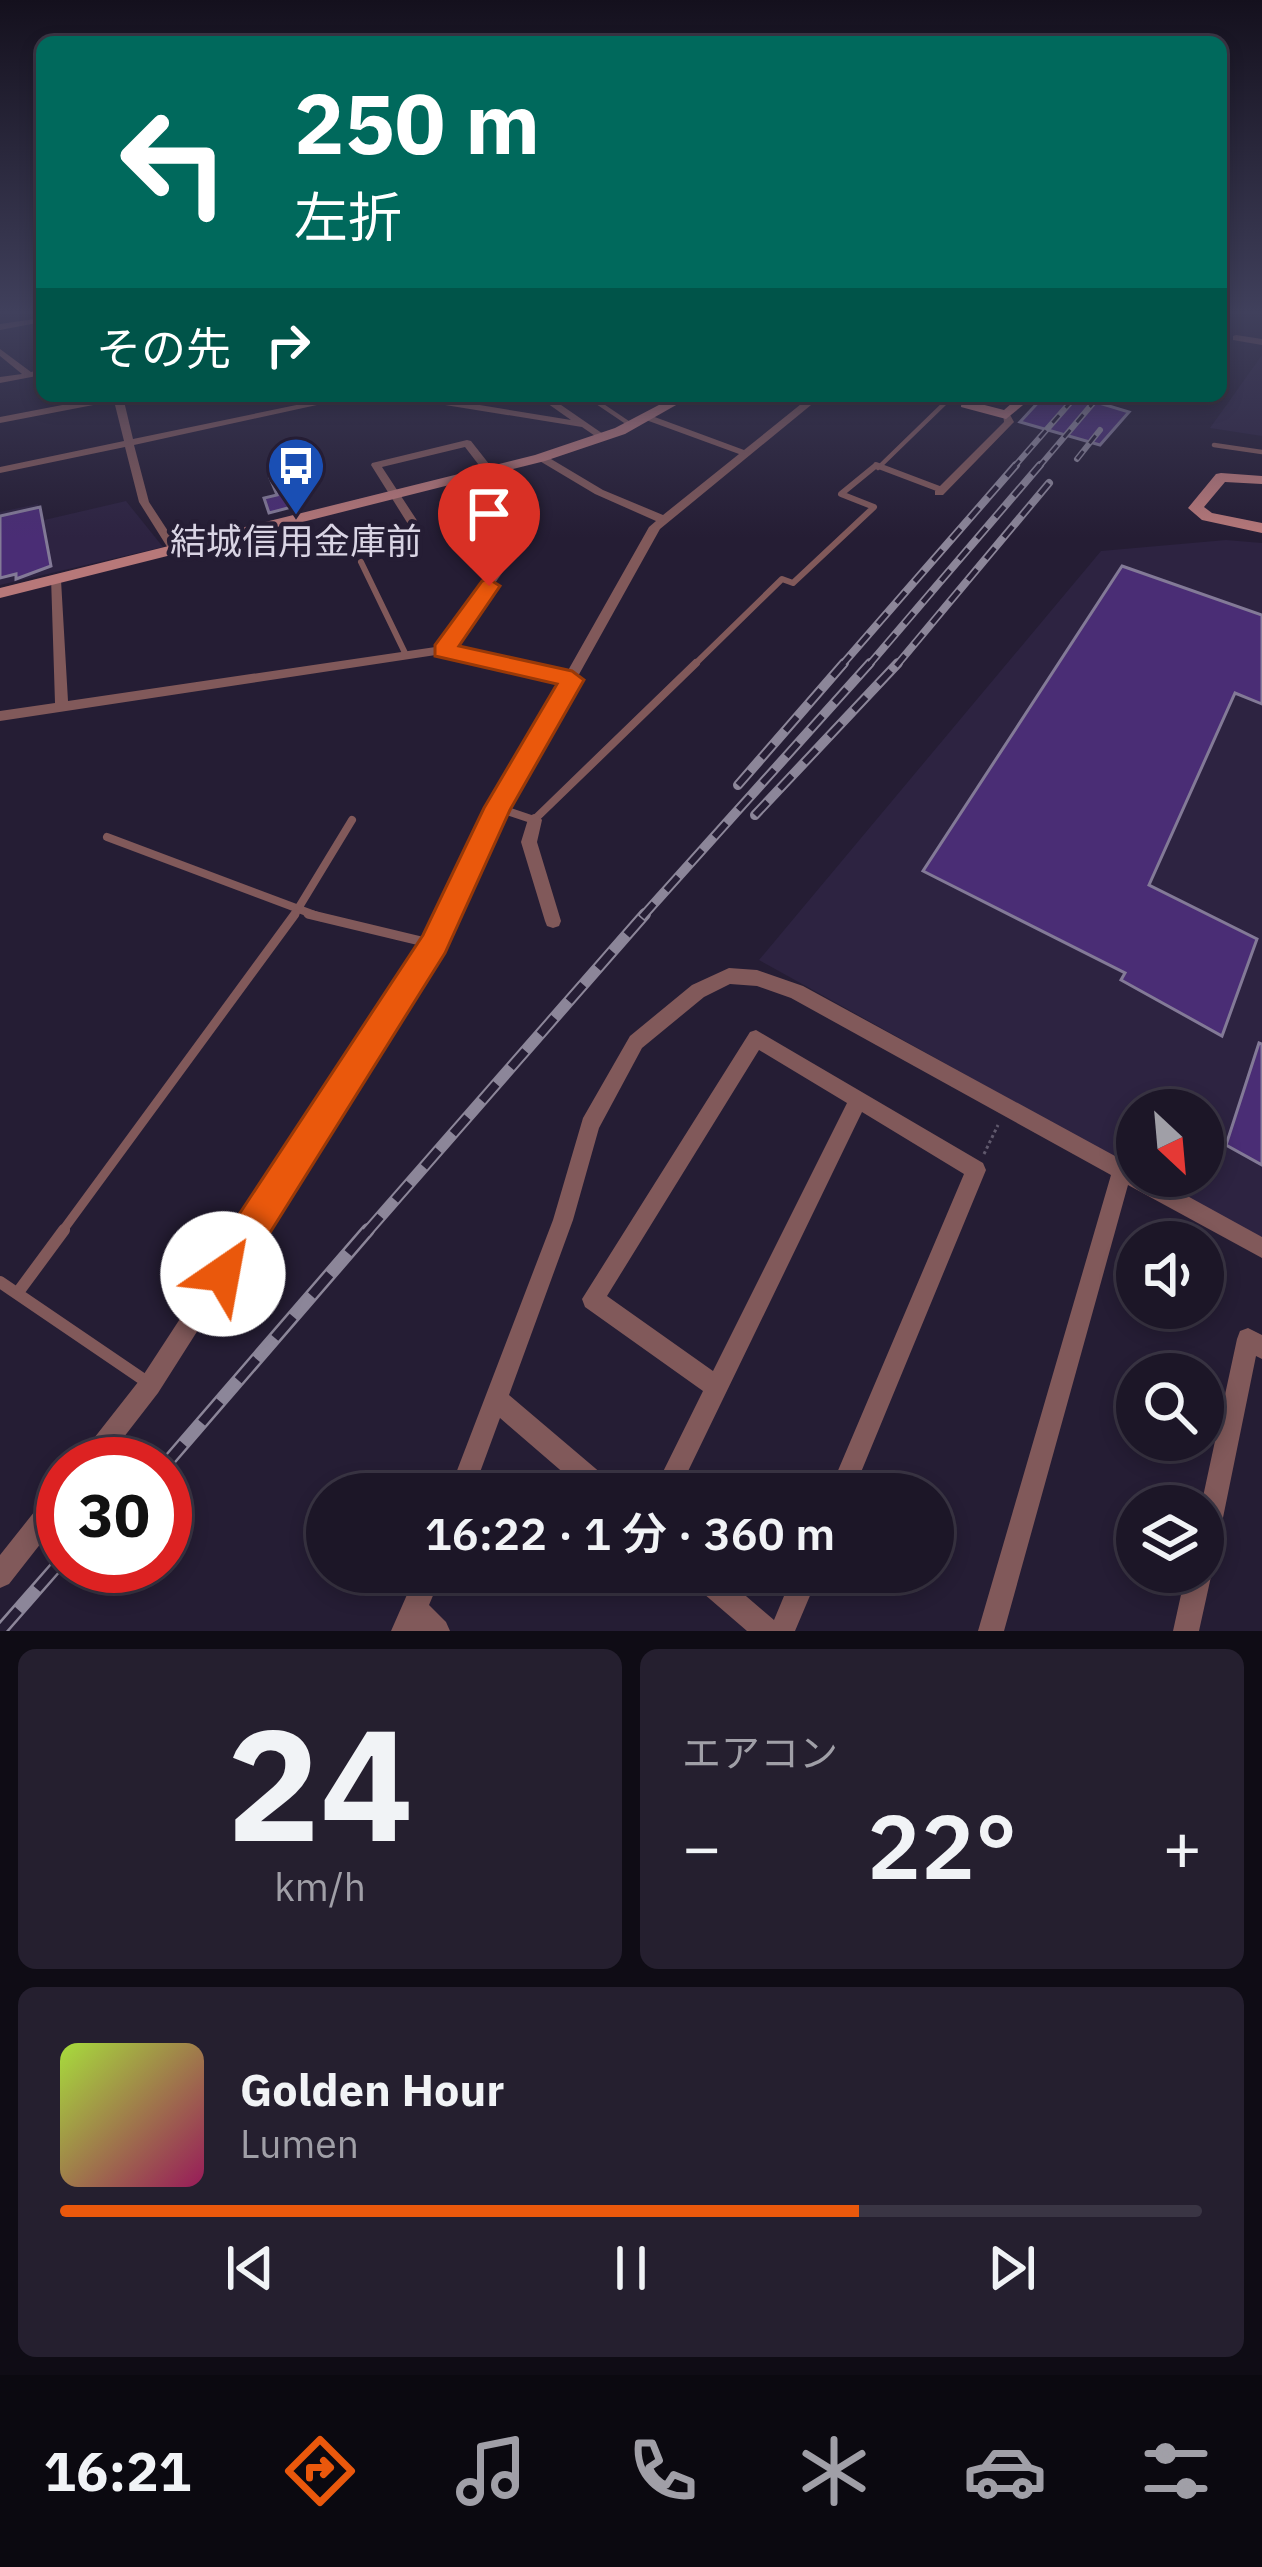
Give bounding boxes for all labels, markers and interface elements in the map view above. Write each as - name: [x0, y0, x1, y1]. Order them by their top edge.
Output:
- text: 250 m: [294, 68, 540, 177]
- icon: left: [96, 84, 252, 240]
- text: 左折: [294, 182, 402, 252]
- icon: right: [255, 312, 321, 378]
- text: その先: [96, 319, 231, 377]
- bus stop icon: 結城信用金庫前: [265, 435, 327, 517]
- pin: [438, 463, 540, 586]
- icon: arrive: [456, 481, 522, 547]
- place label: 結城信用金庫前: [170, 517, 422, 564]
- north arrow: [1116, 1089, 1224, 1197]
- map controls: [1116, 1089, 1224, 1593]
- position arrow: [160, 1211, 286, 1337]
- button: sound: [1116, 1221, 1224, 1329]
- button: search: [1116, 1353, 1224, 1461]
- speed limit sign: 30: [36, 1437, 192, 1593]
- button: layers: [1116, 1485, 1224, 1593]
- text: 16:22 · 1 分 · 360 m: [425, 1504, 835, 1562]
- text: 24: [226, 1681, 414, 1884]
- text: エアコン: [682, 1727, 838, 1778]
- text: 22°: [867, 1787, 1017, 1904]
- text: −: [682, 1803, 722, 1889]
- text: +: [1162, 1803, 1202, 1889]
- text: km/h: [274, 1861, 366, 1912]
- text: Golden Hour: [240, 2060, 504, 2118]
- text: Lumen: [240, 2118, 359, 2169]
- icon: previous: [217, 2235, 283, 2301]
- icon: pause: [598, 2235, 664, 2301]
- icon: next: [979, 2235, 1045, 2301]
- icon: directions: [278, 2429, 362, 2513]
- icon: music: [449, 2429, 533, 2513]
- icon: phone: [621, 2429, 705, 2513]
- icon: climate: [792, 2429, 876, 2513]
- icon: car: [963, 2429, 1047, 2513]
- icon: filters: [1134, 2429, 1218, 2513]
- text: 16:21: [44, 2436, 191, 2506]

